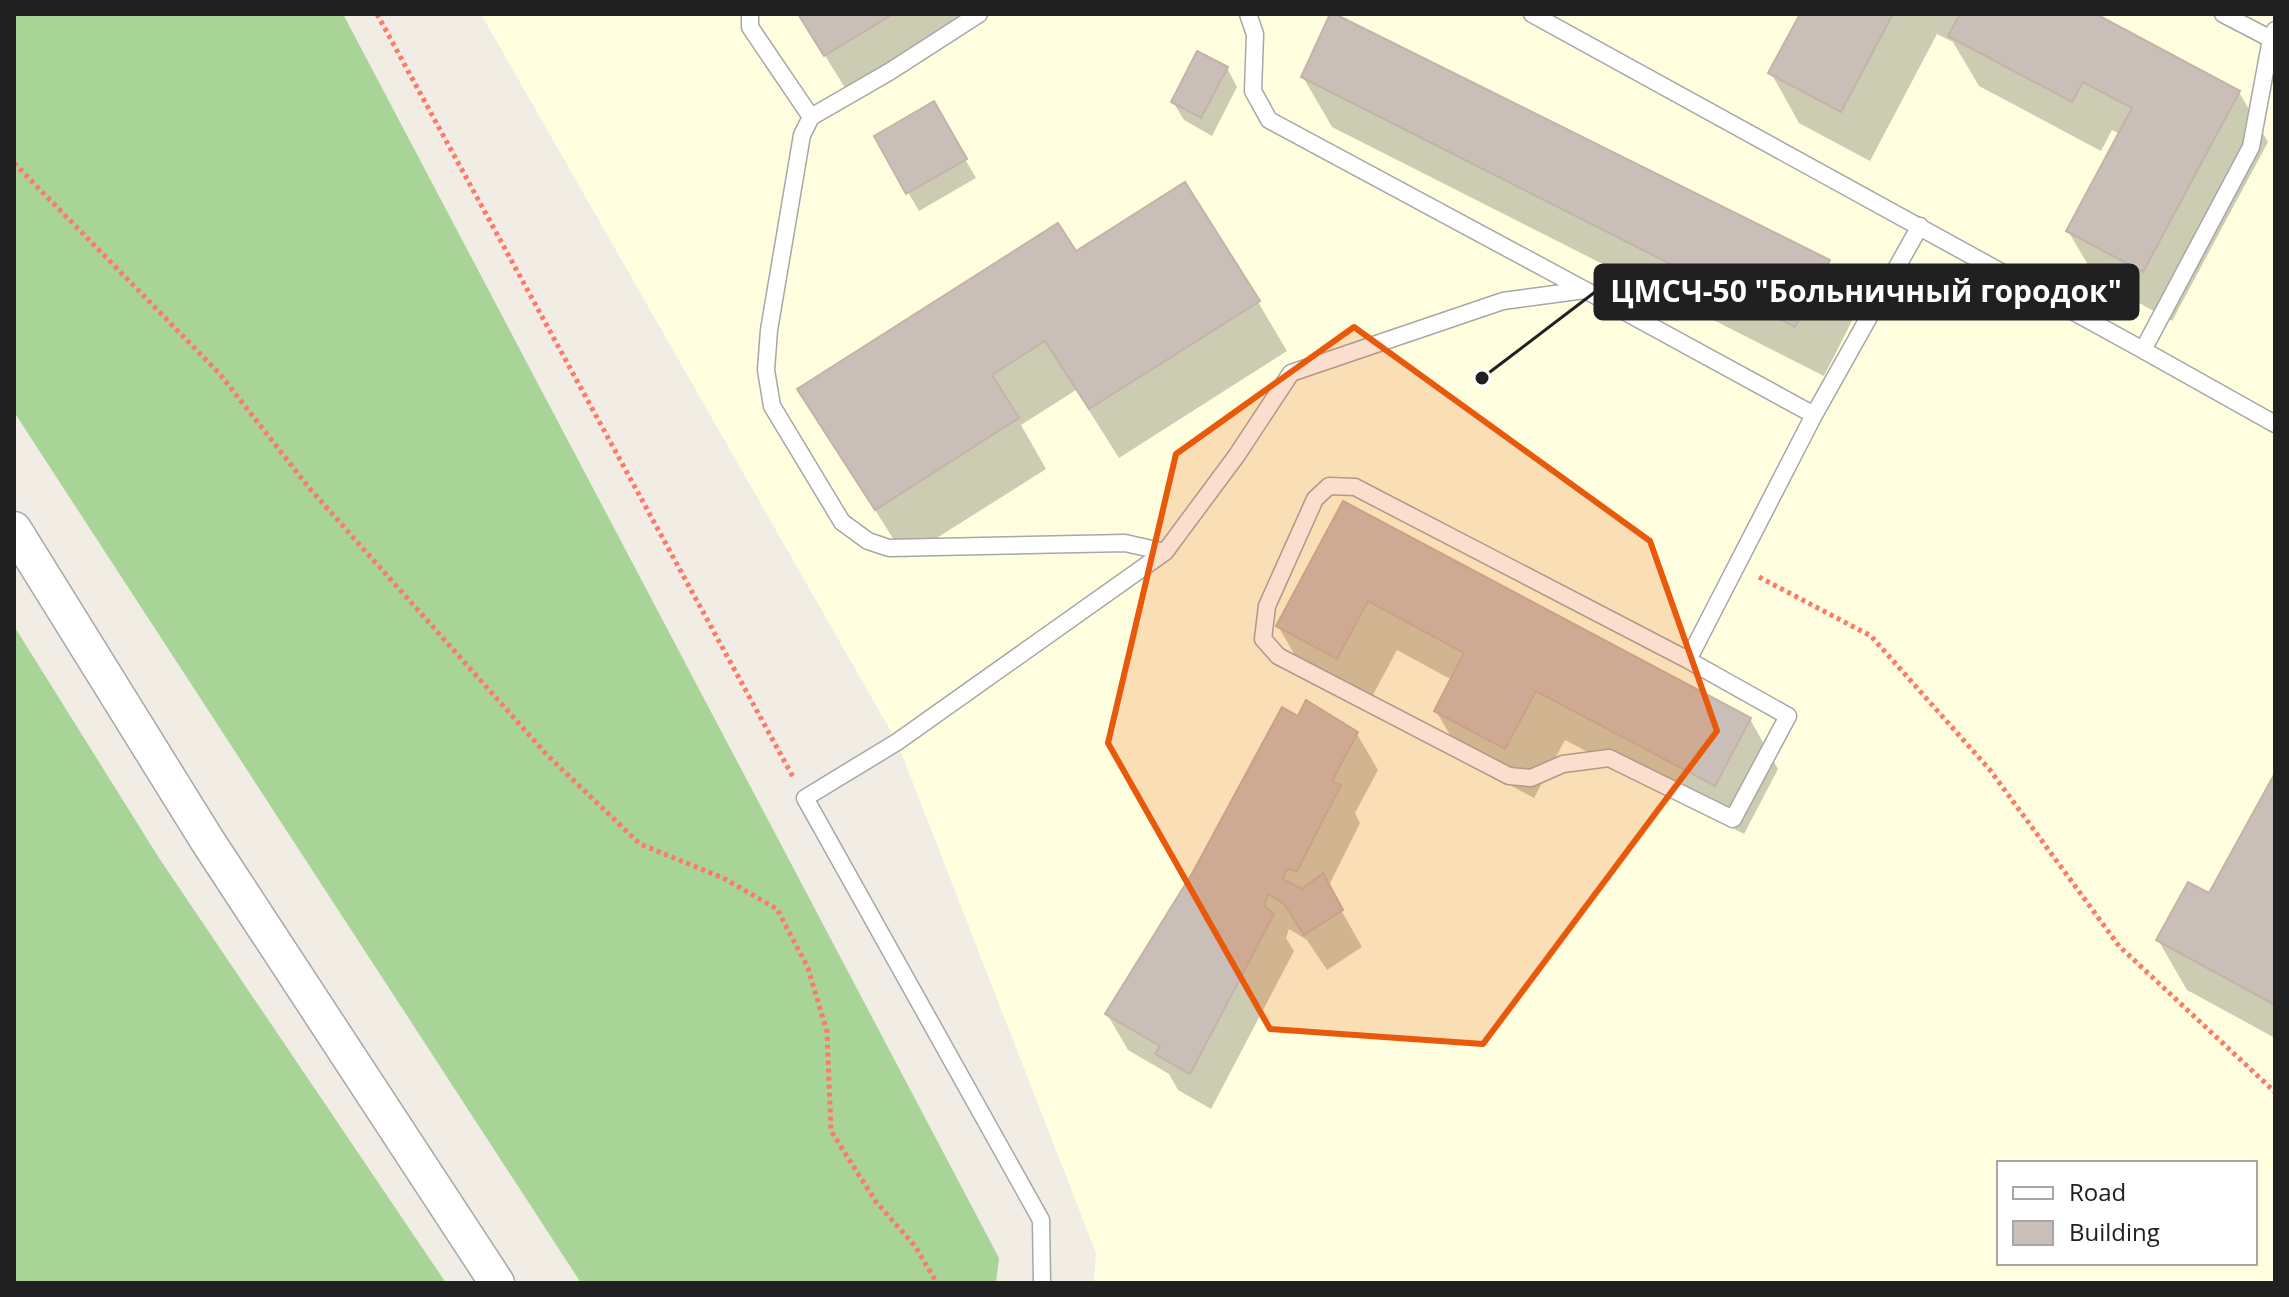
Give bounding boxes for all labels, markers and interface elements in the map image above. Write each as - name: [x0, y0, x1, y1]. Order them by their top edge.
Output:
- callout: ЦМСЧ-50 "Больничный городок": [1595, 265, 2138, 319]
- text: ЦМСЧ-50 "Больничный городок": [1610, 270, 2122, 311]
- legend: [1997, 1161, 2257, 1265]
- text: Road: [2069, 1175, 2126, 1208]
- text: Building: [2069, 1215, 2160, 1248]

